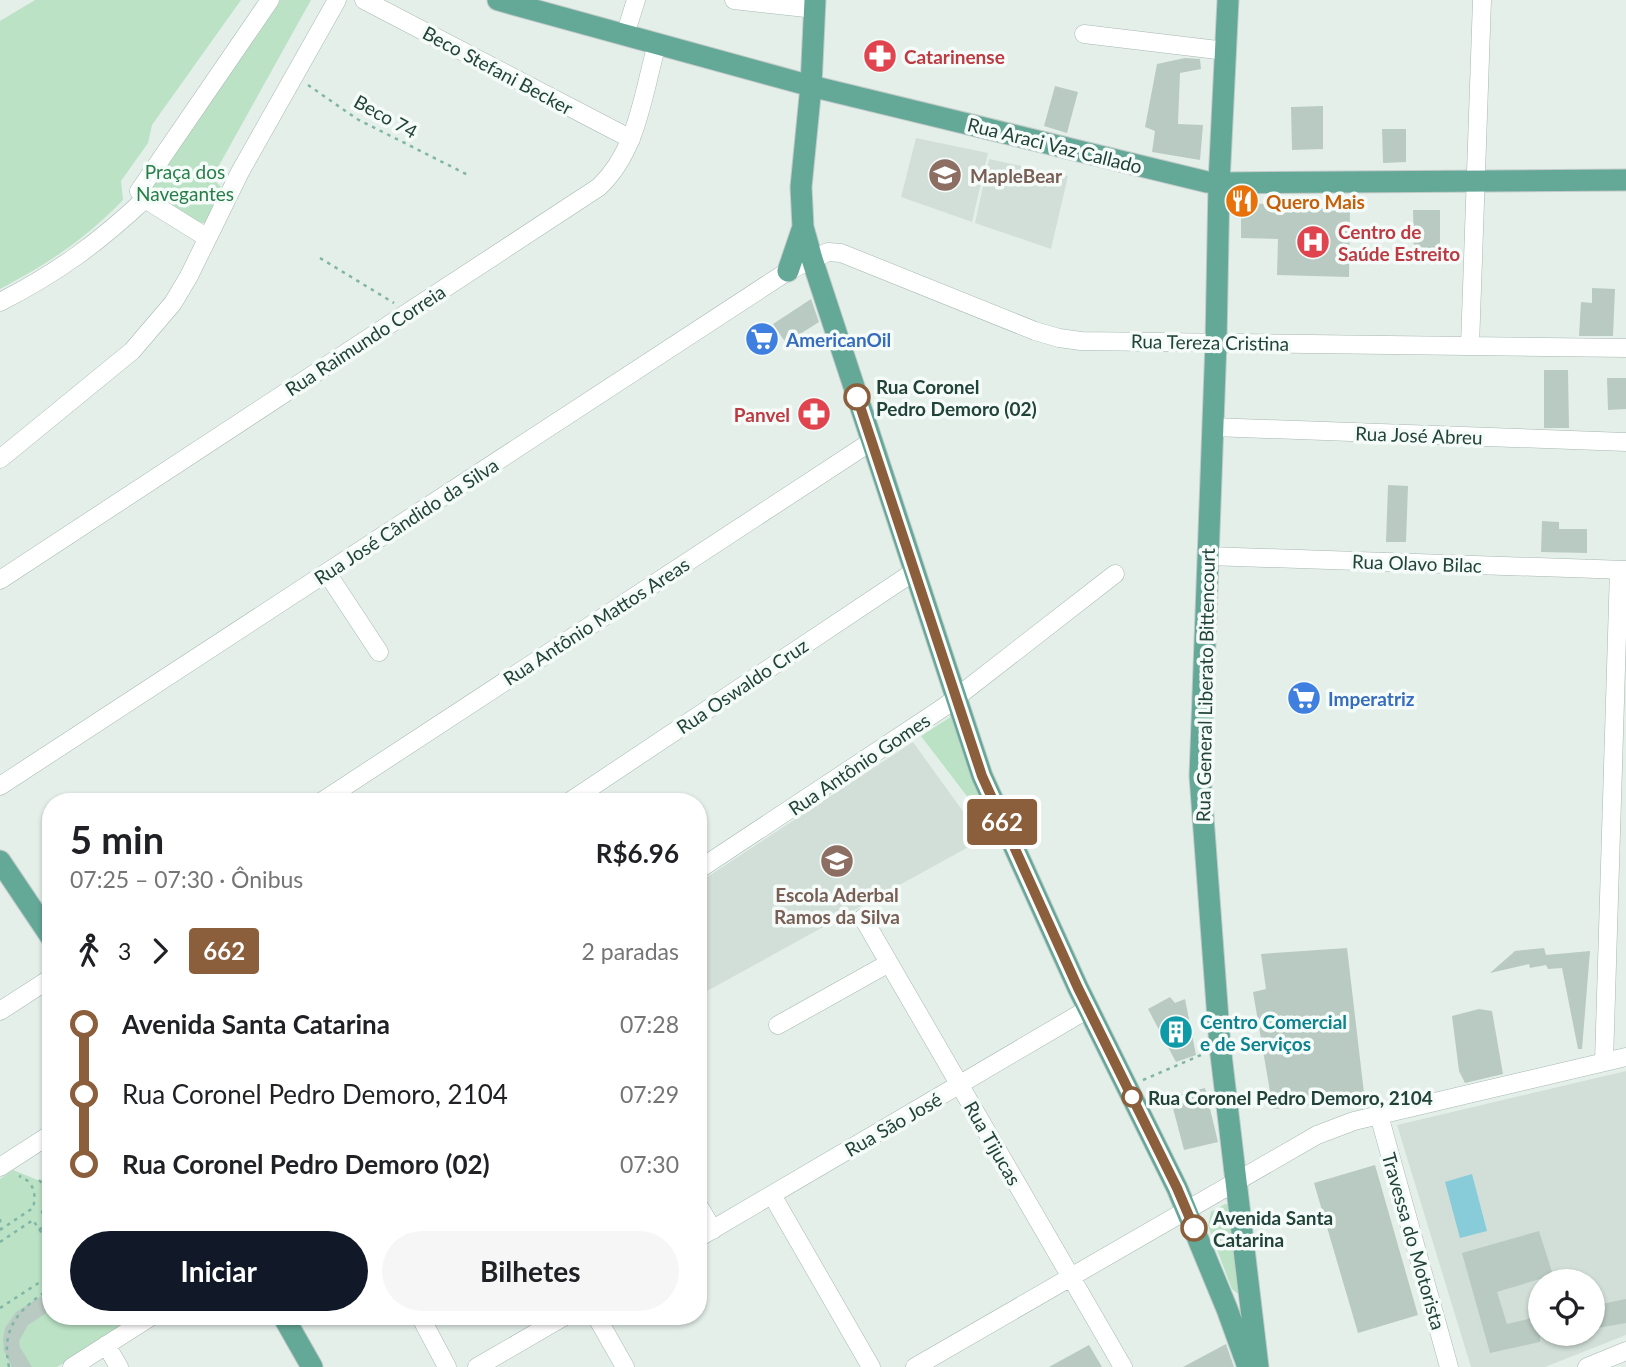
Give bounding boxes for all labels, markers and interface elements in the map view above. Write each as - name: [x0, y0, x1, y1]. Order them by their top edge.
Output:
- street label: Beco Stefani Becker: [419, 21, 577, 119]
- pharmacy icon: Catarinense: [861, 37, 899, 75]
- place label: Catarinense: [904, 45, 1005, 68]
- street label: Beco 74: [350, 89, 422, 143]
- street label: Rua Araci Vaz Callado: [965, 112, 1145, 178]
- school or university icon: MapleBear: [926, 156, 964, 194]
- park label: Praça dos Navegantes: [136, 160, 234, 205]
- place label: MapleBear: [970, 164, 1063, 187]
- restaurant icon: Quero Mais: [1223, 182, 1261, 220]
- place label: Quero Mais: [1266, 190, 1365, 213]
- place label: Centro de Saúde Estreito: [1338, 220, 1460, 265]
- hospital icon: Centro de Saúde Estreito: [1294, 223, 1332, 261]
- street label: Rua Raimundo Correia: [281, 280, 449, 400]
- supermarket icon: AmericanOil: [743, 320, 781, 358]
- place label: AmericanOil: [785, 328, 891, 351]
- street label: Rua Tereza Cristina: [1131, 329, 1289, 355]
- place label: Rua Coronel Pedro Demoro (02): [876, 375, 1037, 420]
- marker: Rua Coronel Pedro Demoro (02): [844, 384, 870, 410]
- pharmacy icon: Panvel: [795, 395, 833, 433]
- place label: Panvel: [734, 403, 790, 426]
- street label: Rua José Abreu: [1355, 421, 1483, 449]
- street label: Rua José Cândido da Silva: [310, 453, 502, 589]
- street label: Rua General Liberato Bittencourt: [1191, 548, 1219, 822]
- street label: Rua Olavo Bilac: [1352, 549, 1482, 577]
- street label: Rua Antônio Mattos Areas: [499, 552, 693, 690]
- street label: Rua Oswaldo Cruz: [672, 634, 812, 738]
- supermarket icon: Imperatriz: [1285, 679, 1323, 717]
- place label: Imperatriz: [1328, 687, 1415, 710]
- street label: Rua Antônio Gomes: [784, 708, 934, 820]
- line badge: 662: [962, 799, 1042, 845]
- text: 662: [981, 807, 1023, 836]
- text: 5 min: [70, 816, 164, 862]
- text: R$6.96: [596, 837, 679, 869]
- school or university icon: Escola Aderbal Ramos da Silva: [818, 842, 856, 880]
- text: 07:25 – 07:30 · Ônibus: [70, 865, 303, 893]
- place label: Escola Aderbal Ramos da Silva: [774, 883, 900, 928]
- icon: walk: [70, 932, 108, 970]
- icon: forward: [141, 932, 179, 970]
- text: 662: [203, 936, 245, 965]
- text: 3: [118, 937, 131, 965]
- text: 2 paradas: [582, 937, 679, 965]
- text: Avenida Santa Catarina: [122, 1008, 390, 1040]
- text: 07:28: [620, 1010, 679, 1038]
- place label: Centro Comercial e de Serviços: [1200, 1010, 1347, 1055]
- building icon: Centro Comercial e de Serviços: [1157, 1013, 1195, 1051]
- text: Rua Coronel Pedro Demoro, 2104: [122, 1078, 508, 1110]
- text: 07:29: [620, 1080, 679, 1108]
- place label: Rua Coronel Pedro Demoro, 2104: [1148, 1086, 1433, 1109]
- street label: Rua São José: [841, 1087, 945, 1161]
- marker: Rua Coronel Pedro Demoro, 2104: [1122, 1087, 1142, 1107]
- street label: Rua Tijucas: [960, 1097, 1026, 1189]
- text: Rua Coronel Pedro Demoro (02): [122, 1148, 490, 1180]
- text: 07:30: [620, 1150, 679, 1178]
- street label: Travessa do Motorista: [1378, 1150, 1450, 1332]
- place label: Avenida Santa Catarina: [1212, 1206, 1333, 1251]
- marker: Avenida Santa Catarina: [1181, 1215, 1207, 1241]
- button: Iniciar: [70, 1231, 368, 1311]
- button: Bilhetes: [382, 1231, 679, 1311]
- map controls: [1528, 1269, 1605, 1346]
- button: locate: [1528, 1269, 1605, 1346]

